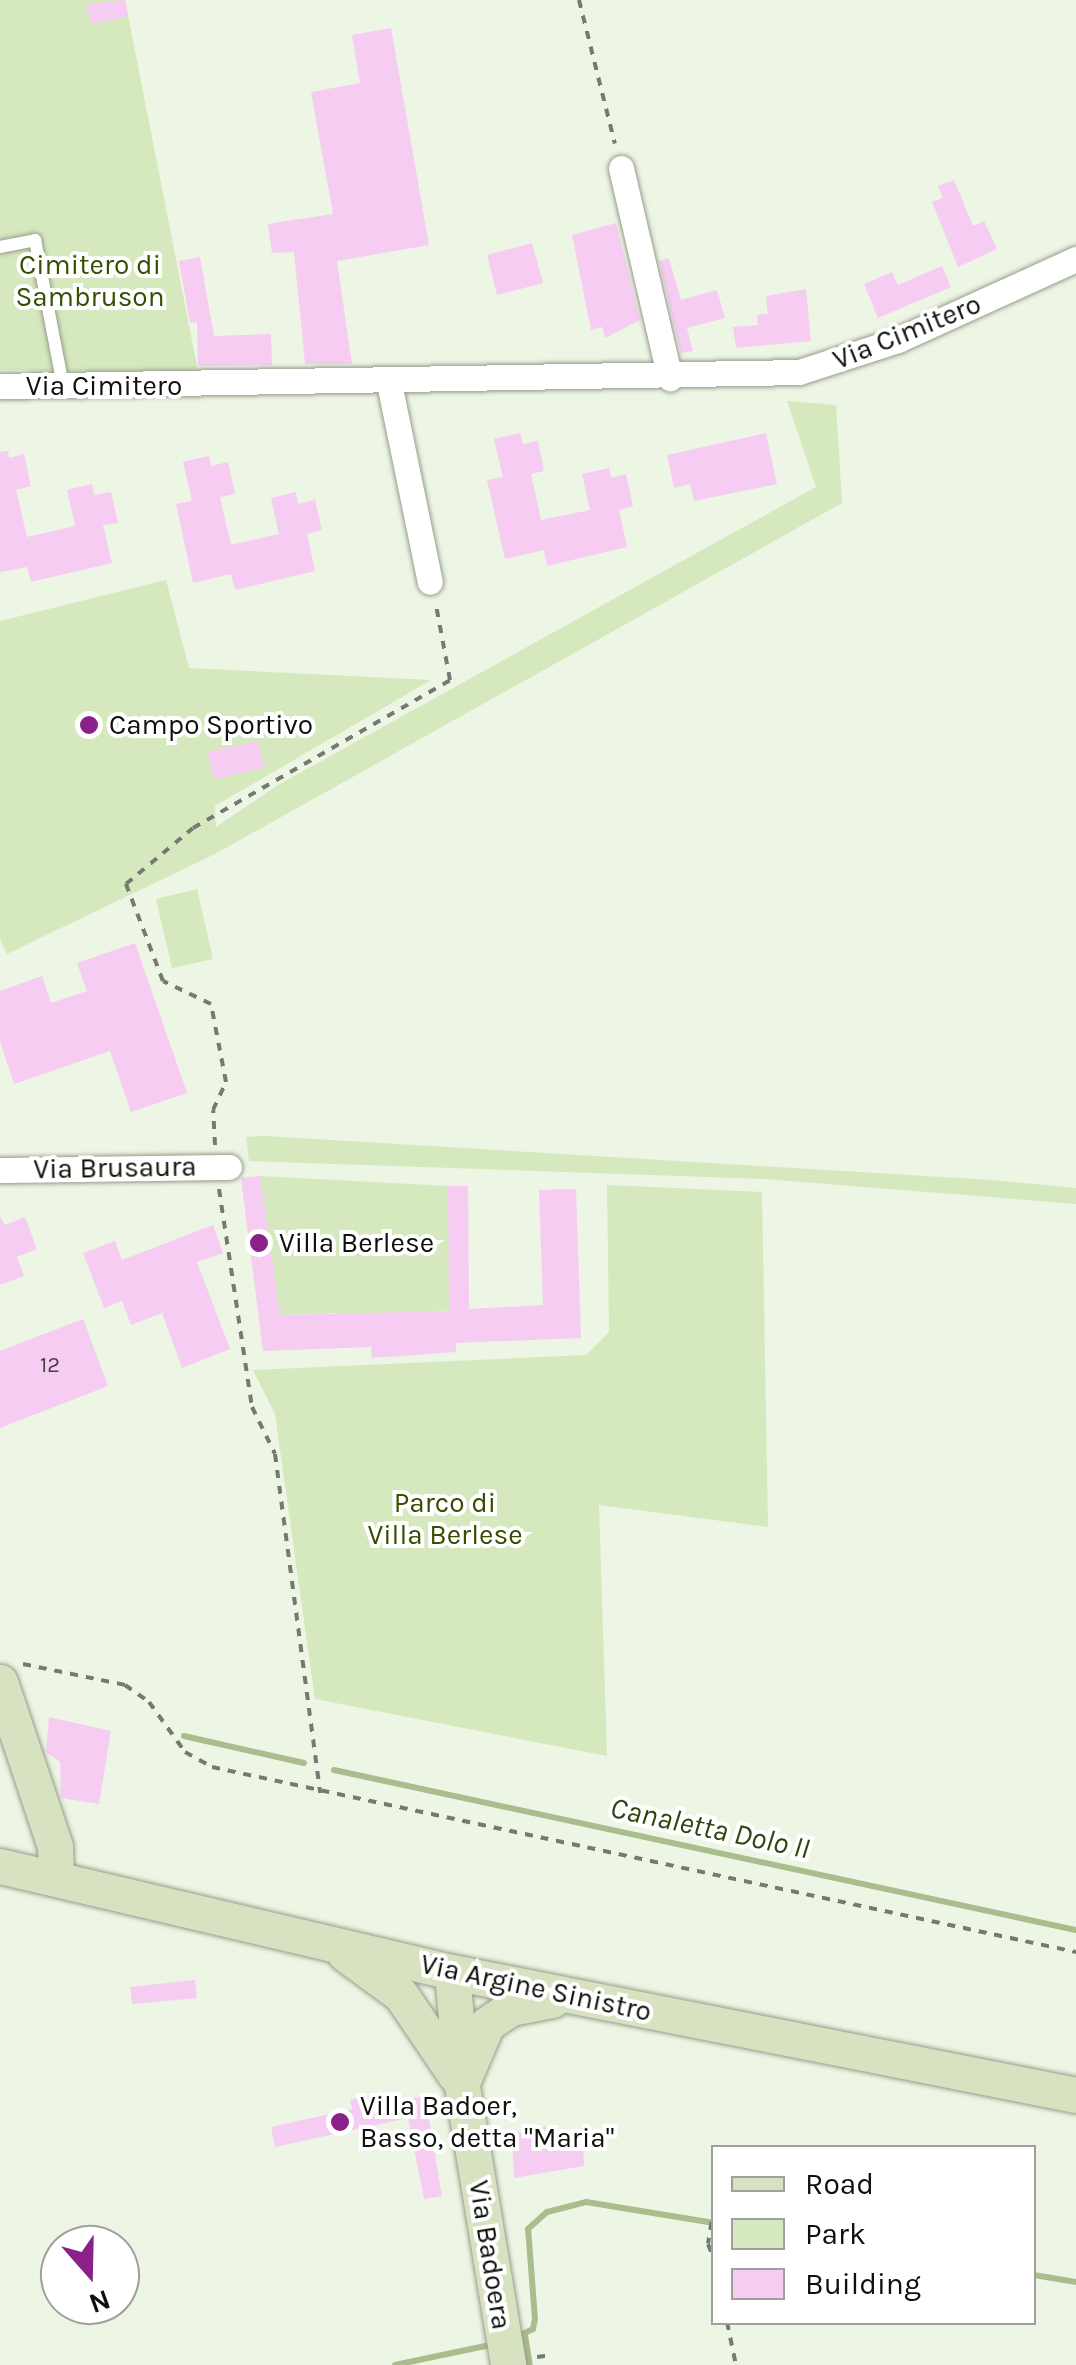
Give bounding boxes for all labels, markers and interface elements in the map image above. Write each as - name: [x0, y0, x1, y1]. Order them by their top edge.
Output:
- park label: Cimitero di Sambruson: [15, 248, 165, 314]
- street label: Via Cimitero: [828, 287, 986, 377]
- street label: Via Cimitero: [26, 369, 182, 403]
- place label: Campo Sportivo: [109, 708, 313, 742]
- marker: Campo Sportivo: [78, 714, 100, 736]
- street label: Via Brusaura: [33, 1150, 197, 1186]
- place label: Villa Berlese: [279, 1226, 434, 1260]
- marker: Villa Berlese: [248, 1232, 270, 1254]
- house number: 12: [40, 1353, 60, 1379]
- park label: Parco di Villa Berlese: [367, 1486, 523, 1552]
- water label: Canaletta Dolo II: [607, 1789, 813, 1867]
- street label: Via Argine Sinistro: [417, 1947, 655, 2029]
- place label: Villa Badoer, Basso, detta "Maria": [360, 2089, 614, 2155]
- marker: Villa Badoer, Basso, detta "Maria": [329, 2111, 351, 2133]
- legend: [711, 2145, 1036, 2325]
- text: Road: [805, 2166, 874, 2202]
- street label: Via Badoera: [462, 2178, 518, 2332]
- text: Park: [805, 2216, 866, 2252]
- north arrow: [40, 2225, 140, 2325]
- text: Building: [805, 2266, 921, 2302]
- text: N: [85, 2283, 115, 2321]

